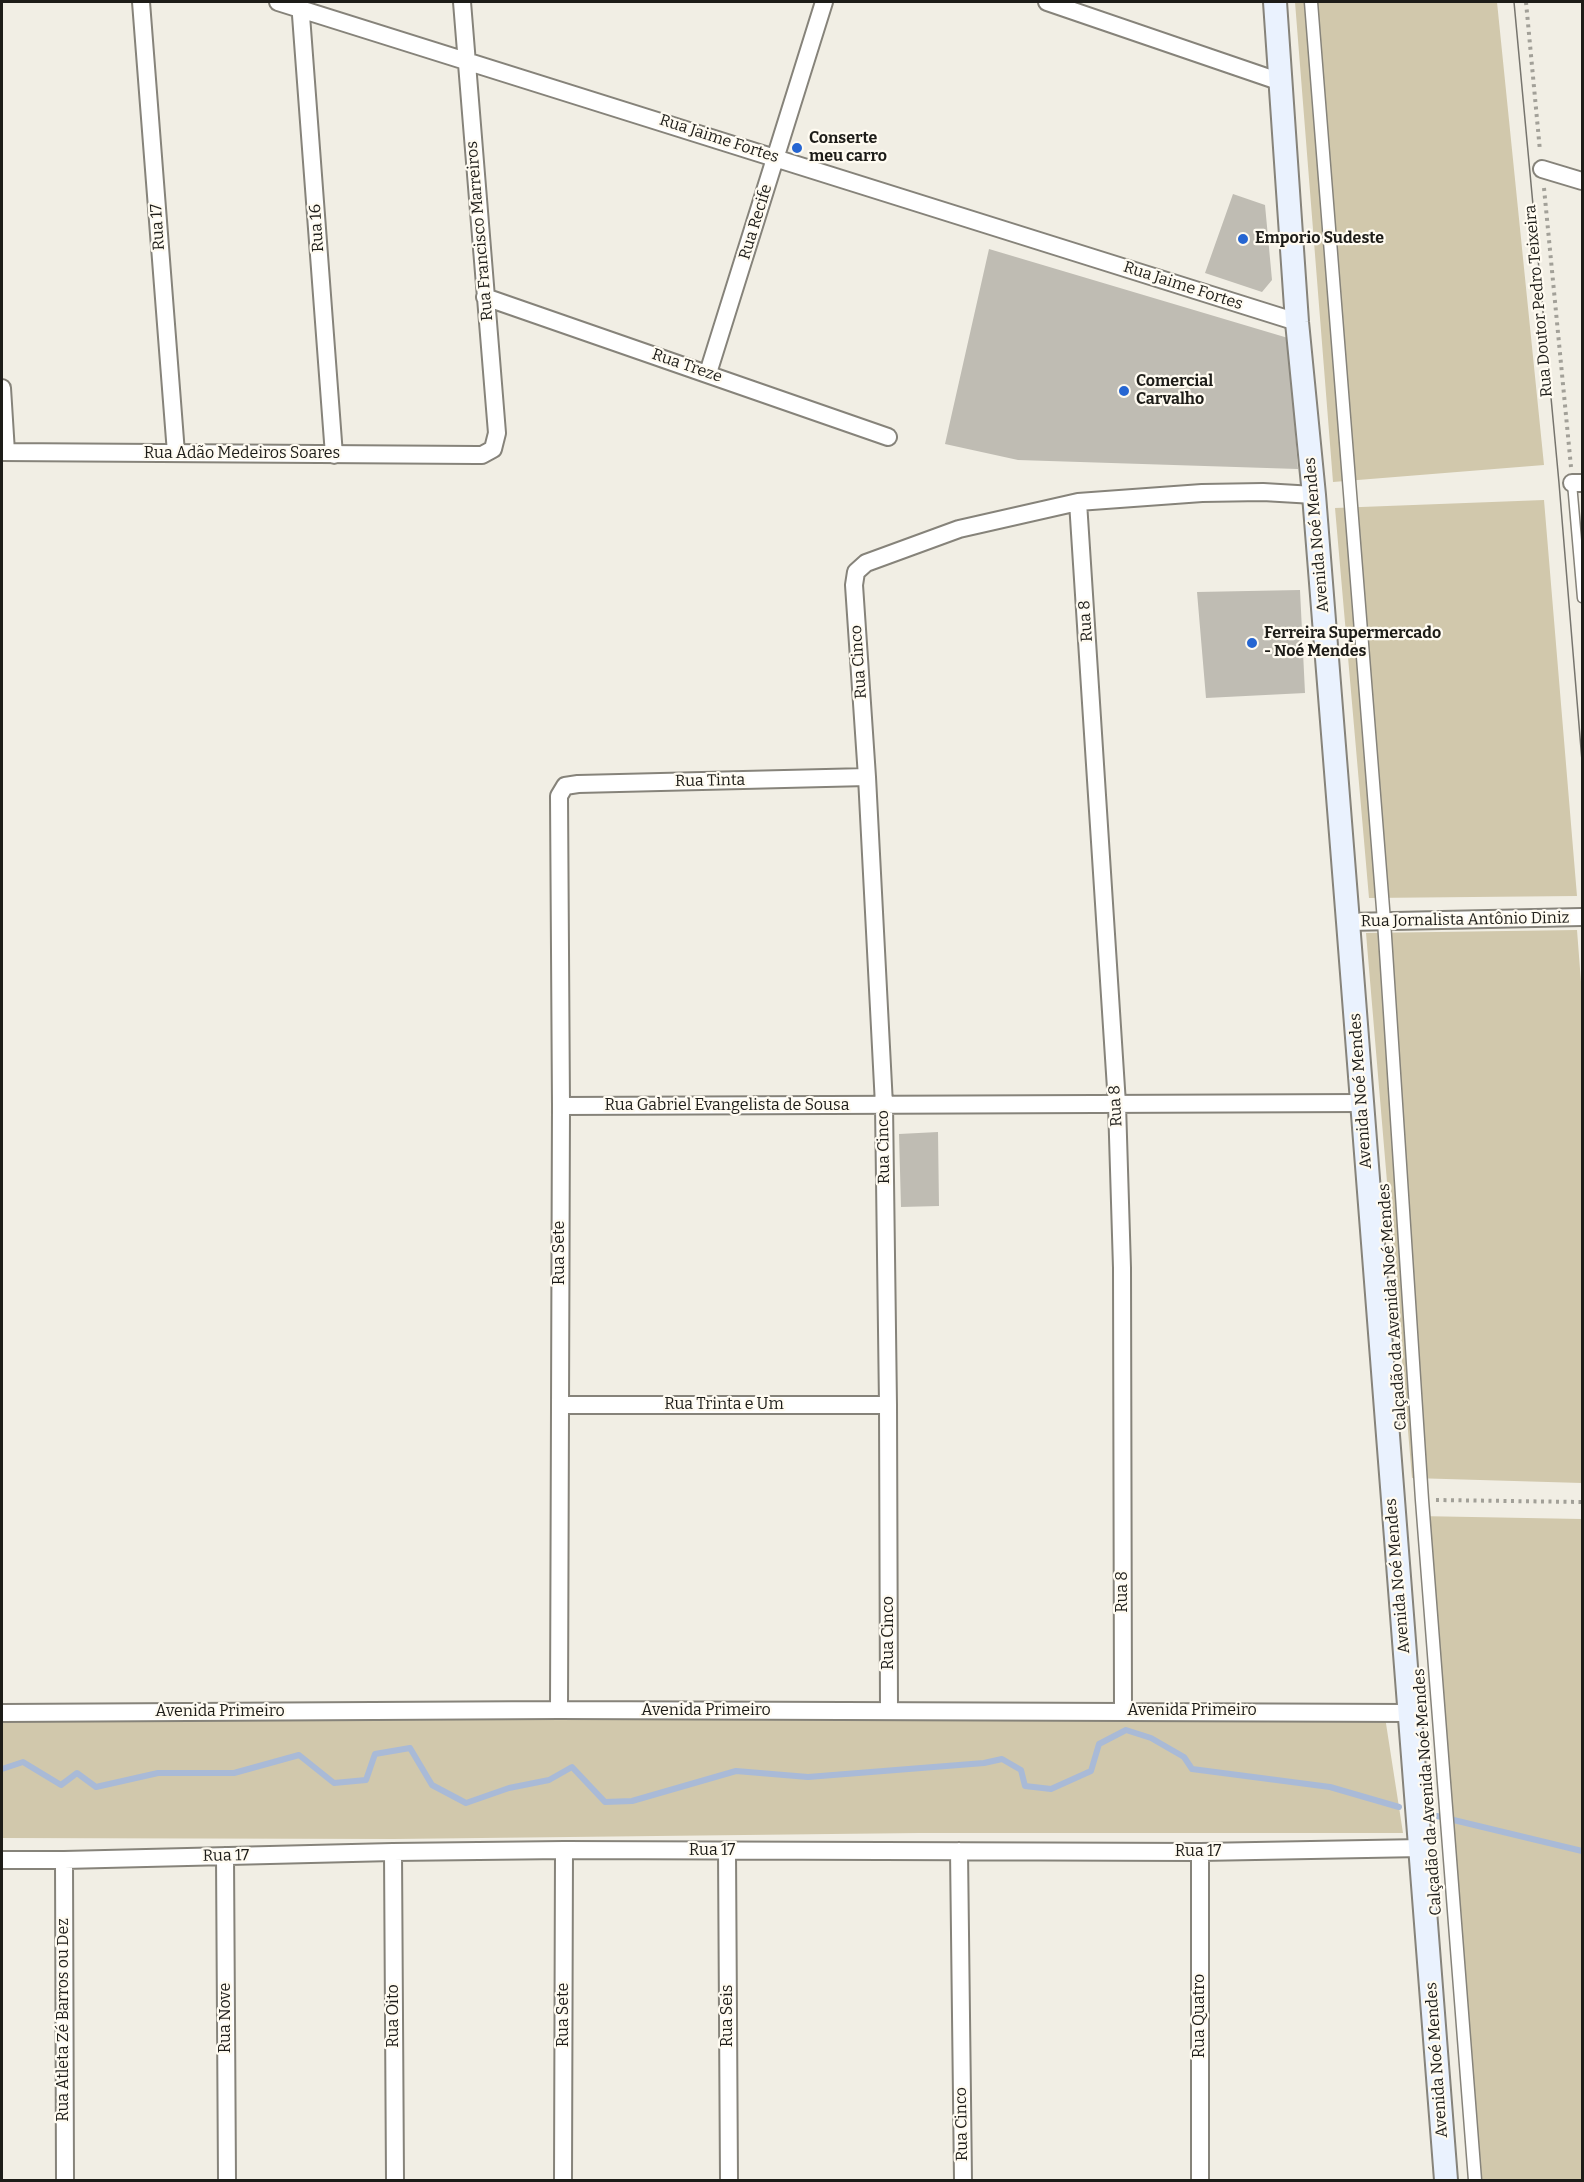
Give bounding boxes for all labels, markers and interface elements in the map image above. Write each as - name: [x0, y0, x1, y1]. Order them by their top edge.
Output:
- street label: Rua Jaime Fortes: [657, 111, 781, 167]
- place label: Conserte meu carro: [809, 129, 887, 167]
- street label: Rua Francisco Marreiros: [463, 140, 497, 322]
- marker: Conserte meu carro: [790, 141, 804, 155]
- street label: Rua Recife: [735, 182, 777, 262]
- street label: Rua 17: [147, 203, 169, 251]
- street label: Rua 16: [306, 203, 328, 253]
- street label: Rua Doutor Pedro Teixeira: [1521, 204, 1557, 398]
- place label: Emporio Sudeste: [1255, 229, 1384, 249]
- marker: Emporio Sudeste: [1236, 232, 1250, 246]
- street label: Rua Jaime Fortes: [1121, 258, 1245, 314]
- street label: Rua Treze: [649, 345, 725, 387]
- place label: Comercial Carvalho: [1136, 372, 1213, 410]
- marker: Comercial Carvalho: [1117, 384, 1131, 398]
- street label: Rua Adão Medeiros Soares: [144, 444, 340, 464]
- street label: Avenida Noé Mendes: [1301, 457, 1333, 613]
- street label: Rua 8: [1075, 600, 1097, 642]
- street label: Rua Cinco: [847, 624, 871, 700]
- place label: Ferreira Supermercado - Noé Mendes: [1264, 624, 1441, 662]
- marker: Ferreira Supermercado - Noé Mendes: [1245, 636, 1259, 650]
- street label: Rua Tinta: [675, 771, 745, 791]
- street label: Rua Jornalista Antônio Diniz: [1361, 909, 1569, 931]
- street label: Avenida Noé Mendes: [1346, 1013, 1376, 1169]
- street label: Rua 8: [1105, 1085, 1127, 1127]
- street label: Rua Gabriel Evangelista de Sousa: [605, 1096, 849, 1116]
- street label: Rua Cinco: [874, 1110, 894, 1184]
- street label: Calçadão da Avenida Noé Mendes: [1375, 1183, 1411, 1431]
- street label: Rua Sete: [550, 1221, 570, 1285]
- street label: Rua Trinta e Um: [664, 1395, 784, 1415]
- street label: Avenida Noé Mendes: [1382, 1498, 1414, 1654]
- street label: Rua 8: [1113, 1571, 1133, 1613]
- street label: Rua Cinco: [879, 1596, 899, 1670]
- street label: Calçadão da Avenida Noé Mendes: [1410, 1668, 1446, 1916]
- street label: Avenida Primeiro: [641, 1701, 771, 1721]
- street label: Avenida Primeiro: [1127, 1701, 1257, 1721]
- street label: Avenida Primeiro: [155, 1702, 285, 1722]
- street label: Rua 17: [689, 1841, 735, 1861]
- street label: Rua 17: [1175, 1842, 1221, 1862]
- street label: Rua 17: [203, 1846, 249, 1866]
- street label: Rua Atleta Zé Barros ou Dez: [54, 1918, 74, 2122]
- street label: Rua Quatro: [1190, 1974, 1210, 2058]
- street label: Avenida Noé Mendes: [1422, 1982, 1452, 2138]
- street label: Rua Nove: [216, 1983, 236, 2053]
- street label: Rua Sete: [554, 1983, 574, 2047]
- street label: Rua Oito: [384, 1984, 404, 2048]
- street label: Rua Seis: [718, 1985, 738, 2047]
- street label: Rua Cinco: [952, 2087, 972, 2161]

